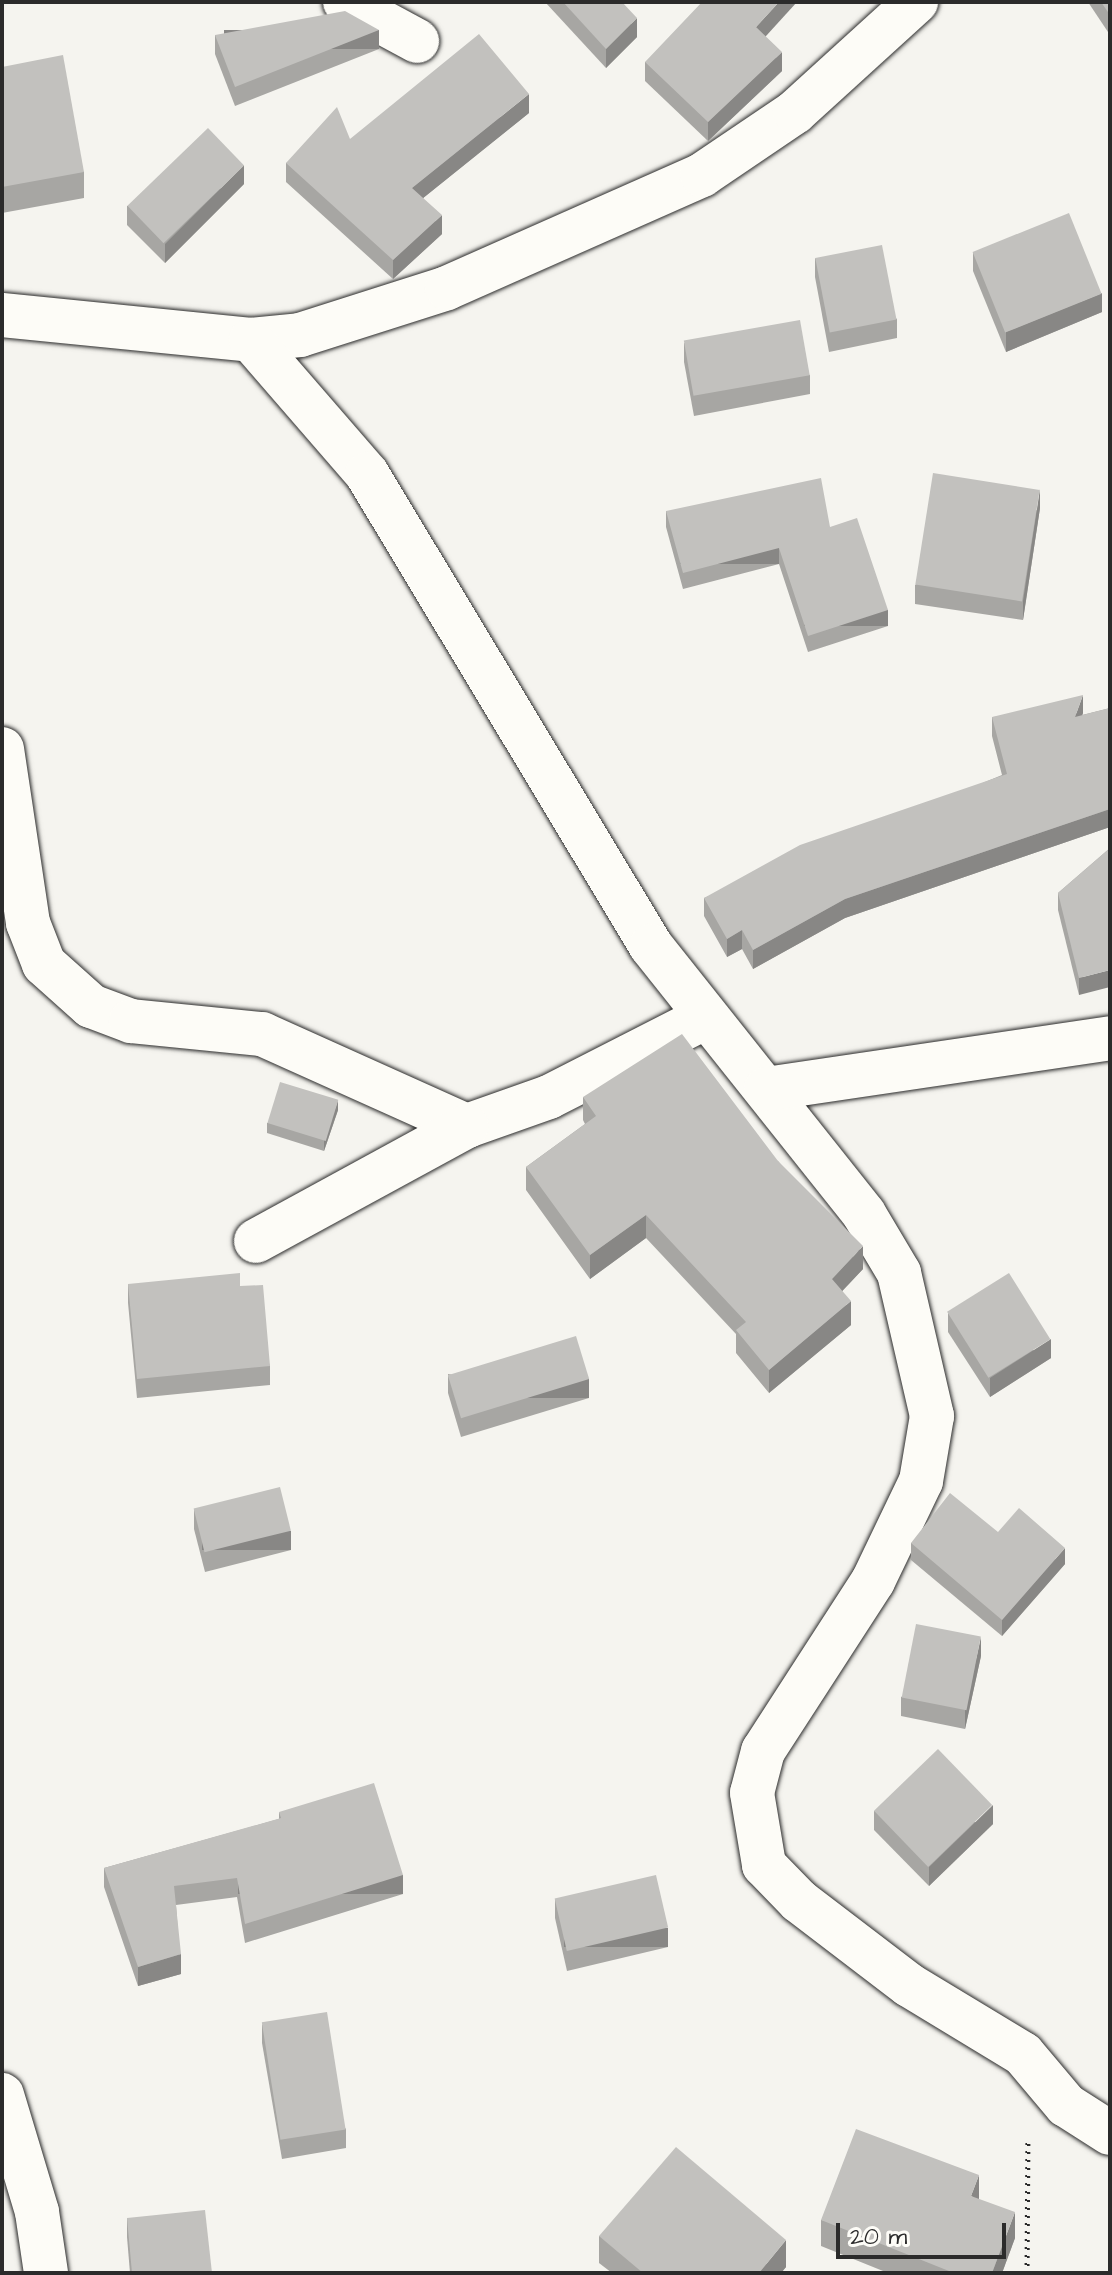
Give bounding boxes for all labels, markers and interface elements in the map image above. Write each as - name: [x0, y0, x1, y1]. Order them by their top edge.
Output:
- scale bar: [840, 2207, 1010, 2257]
- text: 20 m: [850, 2220, 907, 2254]

